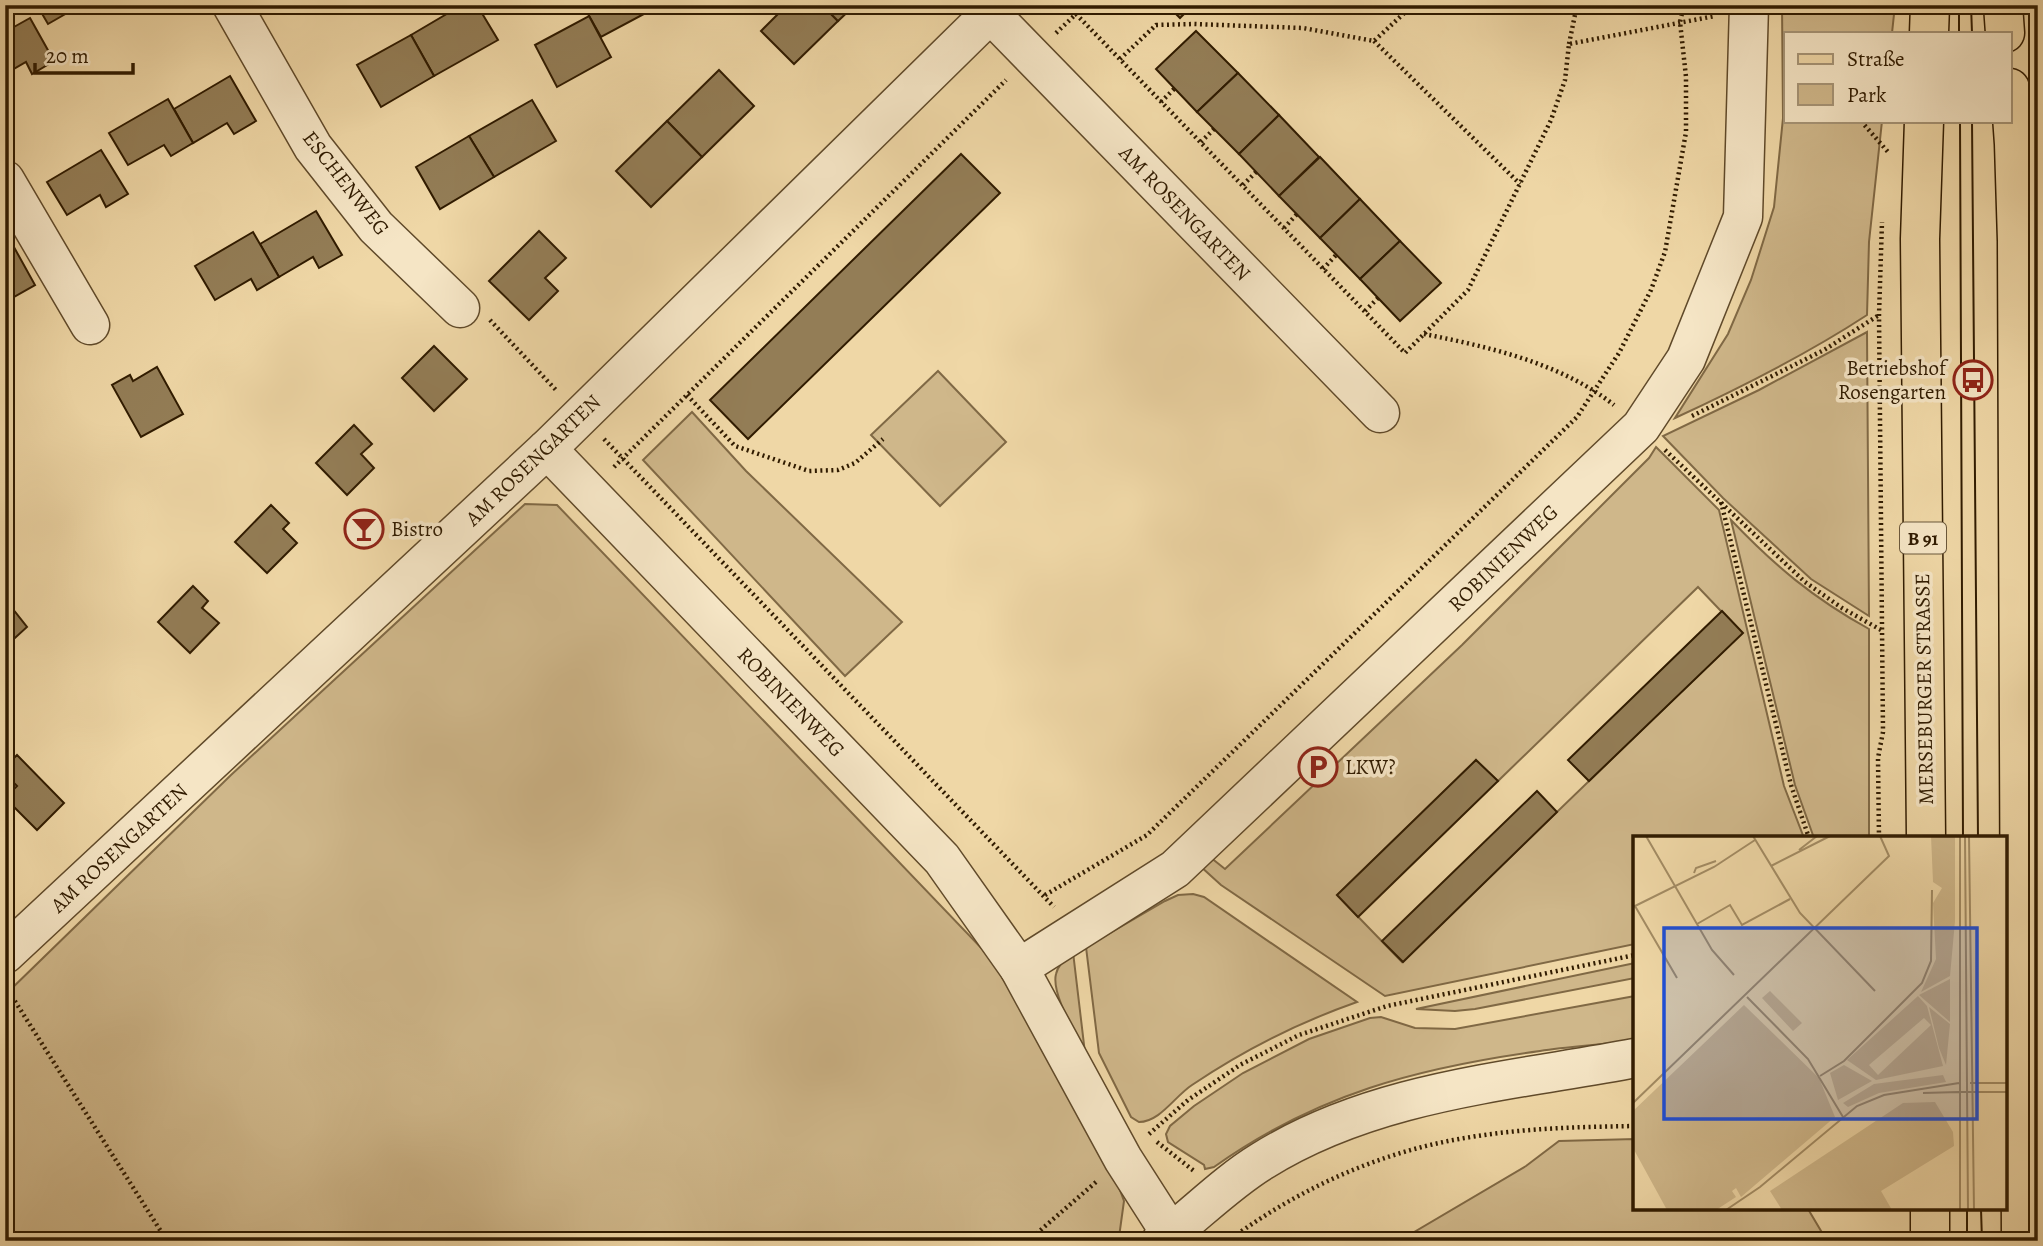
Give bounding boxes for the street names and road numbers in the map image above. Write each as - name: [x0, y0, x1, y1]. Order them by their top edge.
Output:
- street label: ESCHENWEG: [296, 125, 396, 241]
- street label: AM ROSENGARTEN: [1112, 139, 1257, 287]
- street label: AM ROSENGARTEN: [459, 388, 607, 533]
- street label: ROBINIENWEG: [1442, 498, 1564, 618]
- road number: B 91: [1900, 523, 1946, 554]
- street label: MERSEBURGER STRASSE: [1908, 573, 1940, 805]
- street label: ROBINIENWEG: [731, 641, 851, 763]
- street label: AM ROSENGARTEN: [44, 777, 194, 920]

